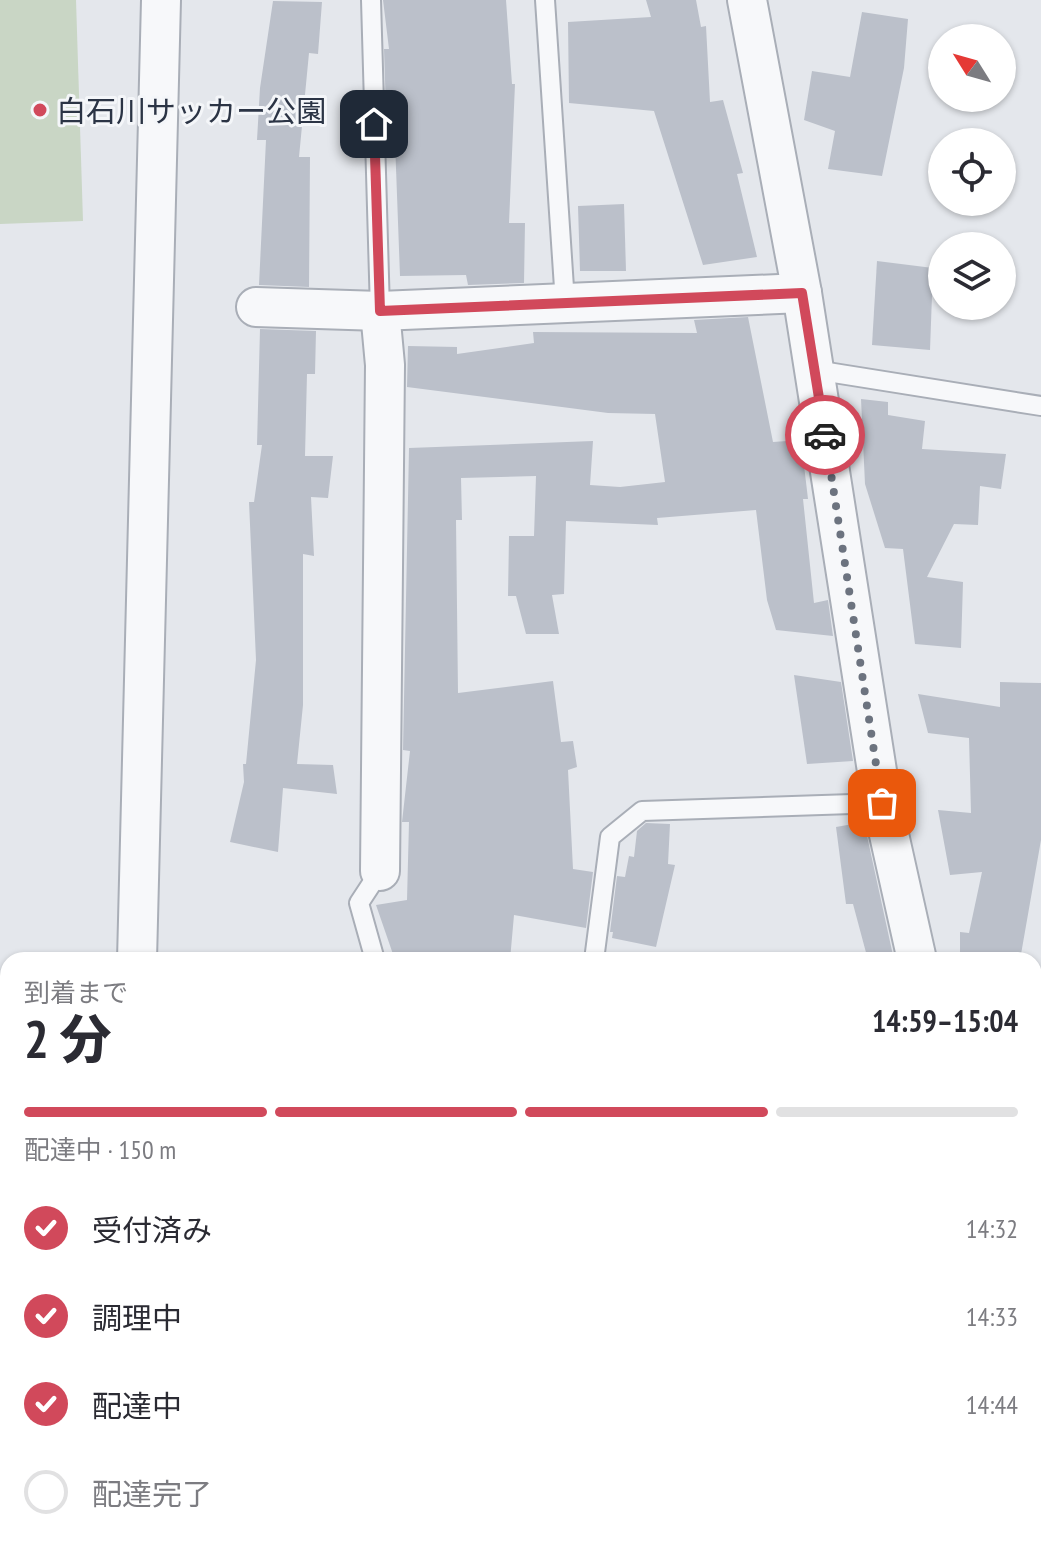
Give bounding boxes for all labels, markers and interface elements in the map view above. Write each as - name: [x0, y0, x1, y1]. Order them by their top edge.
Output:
- north arrow: [928, 24, 1016, 112]
- map controls: [928, 24, 1016, 320]
- pin: [340, 90, 408, 158]
- place label: 白石川サッカー公園: [56, 91, 326, 130]
- marker: 白石川サッカー公園: [31, 101, 49, 119]
- icon: home: [352, 102, 396, 146]
- button: locate: [928, 128, 1016, 216]
- button: layers: [928, 232, 1016, 320]
- courier: [785, 395, 865, 475]
- icon: car: [803, 413, 847, 457]
- pin: [848, 769, 916, 837]
- icon: bag: [860, 781, 904, 825]
- text: 到着まで: [24, 976, 128, 1009]
- text: 14:59–15:04: [872, 1001, 1018, 1040]
- text: 2 分: [24, 1005, 112, 1072]
- text: 配達中 · 150 m: [24, 1133, 176, 1166]
- icon: check: [24, 1206, 68, 1250]
- text: 受付済み: [92, 1210, 212, 1249]
- text: 14:32: [966, 1212, 1018, 1245]
- icon: check: [24, 1294, 68, 1338]
- text: 調理中: [92, 1298, 182, 1337]
- text: 14:33: [966, 1300, 1018, 1333]
- icon: check: [24, 1382, 68, 1426]
- text: 配達中: [92, 1386, 182, 1425]
- text: 14:44: [966, 1388, 1018, 1421]
- text: 配達完了: [92, 1474, 212, 1513]

